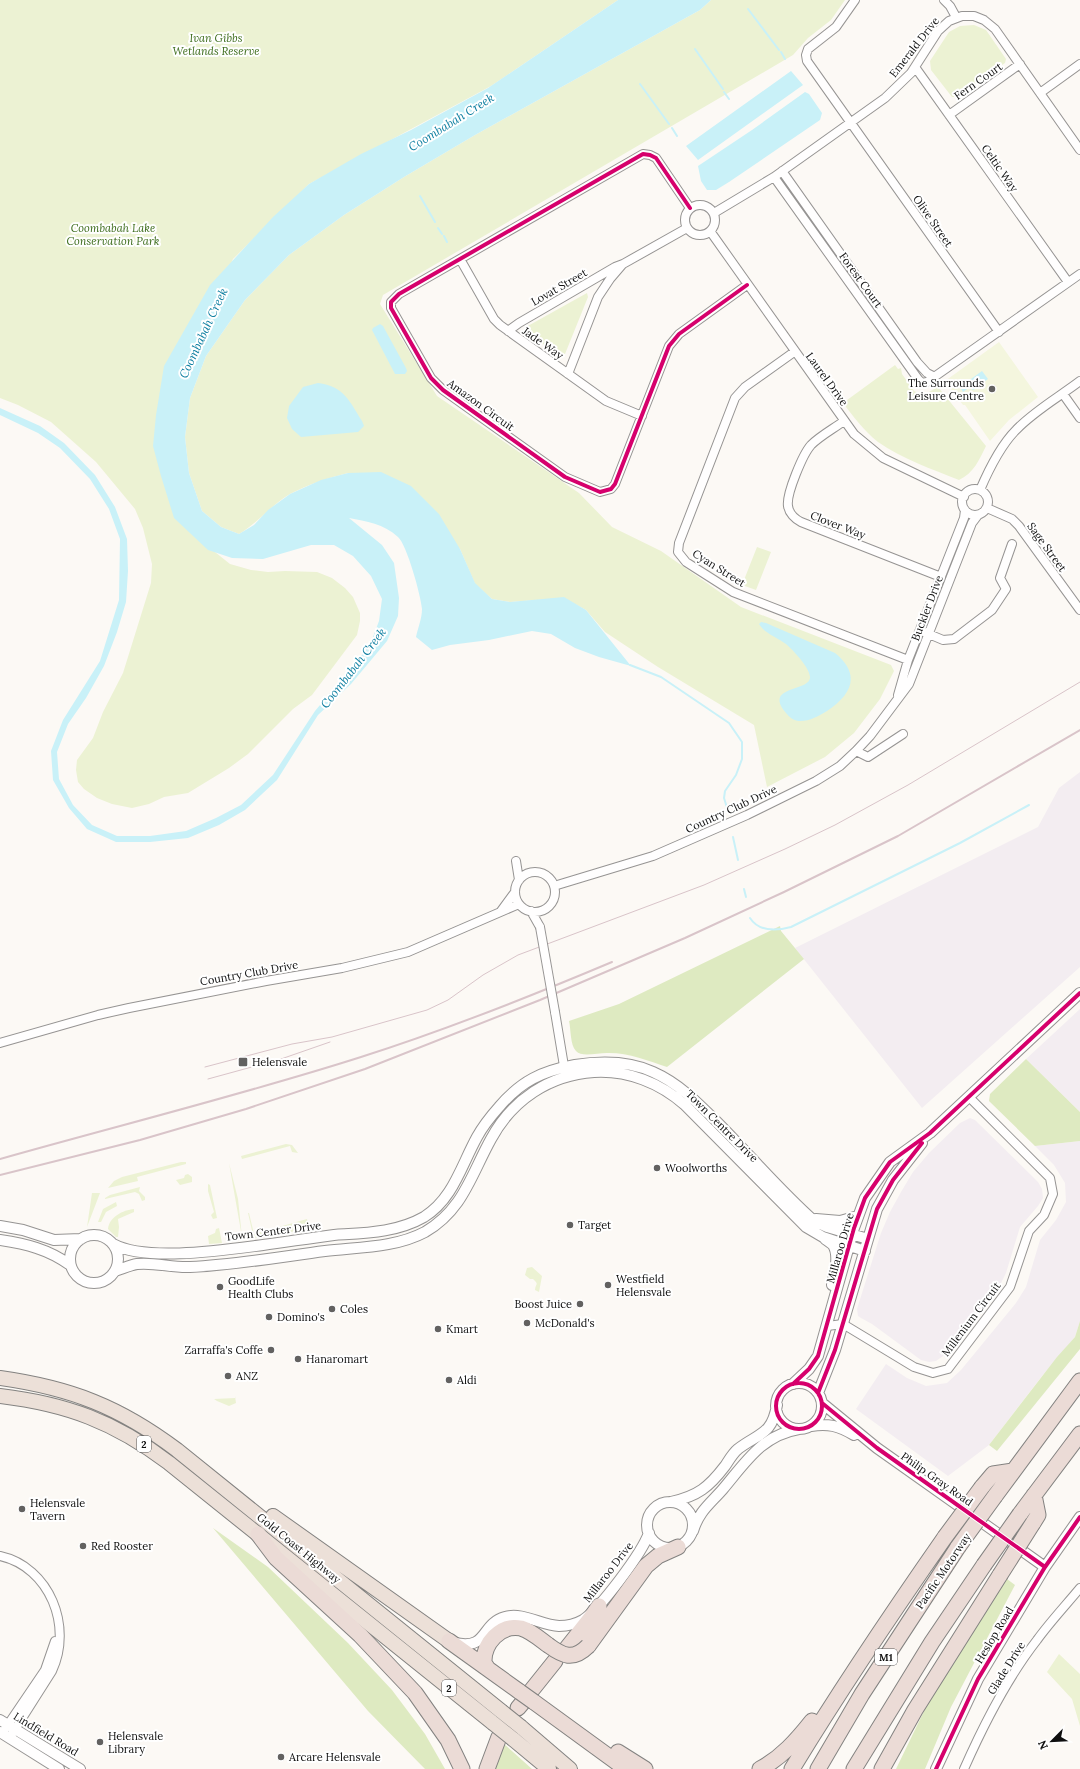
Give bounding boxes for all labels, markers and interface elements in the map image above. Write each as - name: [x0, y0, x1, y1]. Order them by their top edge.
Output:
- street label: Emerald Drive: [886, 14, 942, 80]
- park label: Ivan Gibbs Wetlands Reserve: [172, 31, 260, 58]
- street label: Fern Court: [951, 59, 1006, 103]
- water label: Coombabah Creek: [405, 90, 497, 154]
- street label: Celtic Way: [979, 142, 1022, 195]
- street label: Olive Street: [910, 192, 956, 250]
- park label: Coombabah Lake Conservation Park: [67, 221, 160, 248]
- street label: Forest Court: [836, 250, 886, 311]
- street label: Lovat Street: [529, 265, 590, 309]
- water label: Coombabah Creek: [176, 285, 230, 381]
- street label: Jade Way: [519, 323, 566, 362]
- street label: Laurel Drive: [803, 349, 851, 409]
- street label: Amazon Circuit: [444, 375, 518, 434]
- place label: The Surrounds Leisure Centre: [908, 376, 984, 403]
- marker: The Surrounds Leisure Centre: [987, 384, 997, 394]
- street label: Clover Way: [808, 508, 868, 542]
- street label: Sage Street: [1024, 519, 1070, 575]
- street label: Cyan Street: [690, 546, 749, 590]
- street label: Buckler Drive: [908, 573, 946, 643]
- water label: Coombabah Creek: [317, 625, 389, 711]
- street label: Country Club Drive: [683, 782, 779, 836]
- street label: Country Club Drive: [199, 957, 299, 989]
- place label: Helensvale: [252, 1055, 307, 1069]
- marker: Helensvale: [237, 1056, 249, 1068]
- street label: Town Centre Drive: [683, 1087, 761, 1165]
- place label: Woolworths: [665, 1161, 727, 1175]
- marker: Woolworths: [652, 1163, 662, 1173]
- street label: Millaroo Drive: [823, 1211, 857, 1285]
- street label: Town Center Drive: [224, 1218, 322, 1244]
- place label: Target: [578, 1218, 612, 1232]
- marker: Target: [565, 1220, 575, 1230]
- place label: Westfield Helensvale: [616, 1272, 671, 1299]
- place label: GoodLife Health Clubs: [228, 1274, 293, 1301]
- street label: Millenium Circuit: [938, 1278, 1004, 1359]
- marker: Westfield Helensvale: [603, 1280, 613, 1290]
- marker: GoodLife Health Clubs: [215, 1282, 225, 1292]
- place label: Boost Juice: [515, 1297, 572, 1311]
- marker: Boost Juice: [575, 1299, 585, 1309]
- place label: Coles: [340, 1302, 368, 1316]
- marker: Coles: [327, 1304, 337, 1314]
- place label: Domino's: [277, 1310, 325, 1324]
- marker: Domino's: [264, 1312, 274, 1322]
- place label: McDonald's: [535, 1316, 595, 1330]
- marker: McDonald's: [522, 1318, 532, 1328]
- place label: Kmart: [446, 1322, 479, 1336]
- marker: Kmart: [433, 1324, 443, 1334]
- place label: Zarraffa's Coffe: [185, 1343, 263, 1357]
- marker: Zarraffa's Coffe: [266, 1345, 276, 1355]
- place label: Hanaromart: [306, 1352, 369, 1366]
- marker: Hanaromart: [293, 1354, 303, 1364]
- place label: ANZ: [235, 1369, 258, 1383]
- marker: ANZ: [223, 1371, 233, 1381]
- place label: Aldi: [456, 1373, 477, 1387]
- marker: Aldi: [444, 1375, 454, 1385]
- road number: 2: [137, 1436, 151, 1452]
- street label: Philip Gray Road: [898, 1449, 976, 1509]
- place label: Helensvale Tavern: [30, 1496, 85, 1523]
- marker: Helensvale Tavern: [17, 1504, 27, 1514]
- street label: Gold Coast Highway: [254, 1510, 344, 1586]
- street label: Pacific Motorway: [912, 1530, 974, 1612]
- place label: Red Rooster: [91, 1539, 153, 1553]
- street label: Millaroo Drive: [580, 1539, 636, 1605]
- marker: Red Rooster: [78, 1541, 88, 1551]
- street label: Heslop Road: [972, 1604, 1017, 1666]
- street label: Glade Drive: [984, 1639, 1028, 1697]
- road number: M1: [875, 1649, 897, 1665]
- road number: 2: [442, 1680, 456, 1696]
- street label: Lindfield Road: [11, 1709, 81, 1759]
- north arrow: [1032, 1721, 1072, 1761]
- place label: Helensvale Library: [108, 1729, 163, 1756]
- marker: Helensvale Library: [95, 1737, 105, 1747]
- text: N: [1035, 1738, 1051, 1752]
- place label: Arcare Helensvale: [288, 1750, 381, 1764]
- marker: Arcare Helensvale: [276, 1752, 286, 1762]

